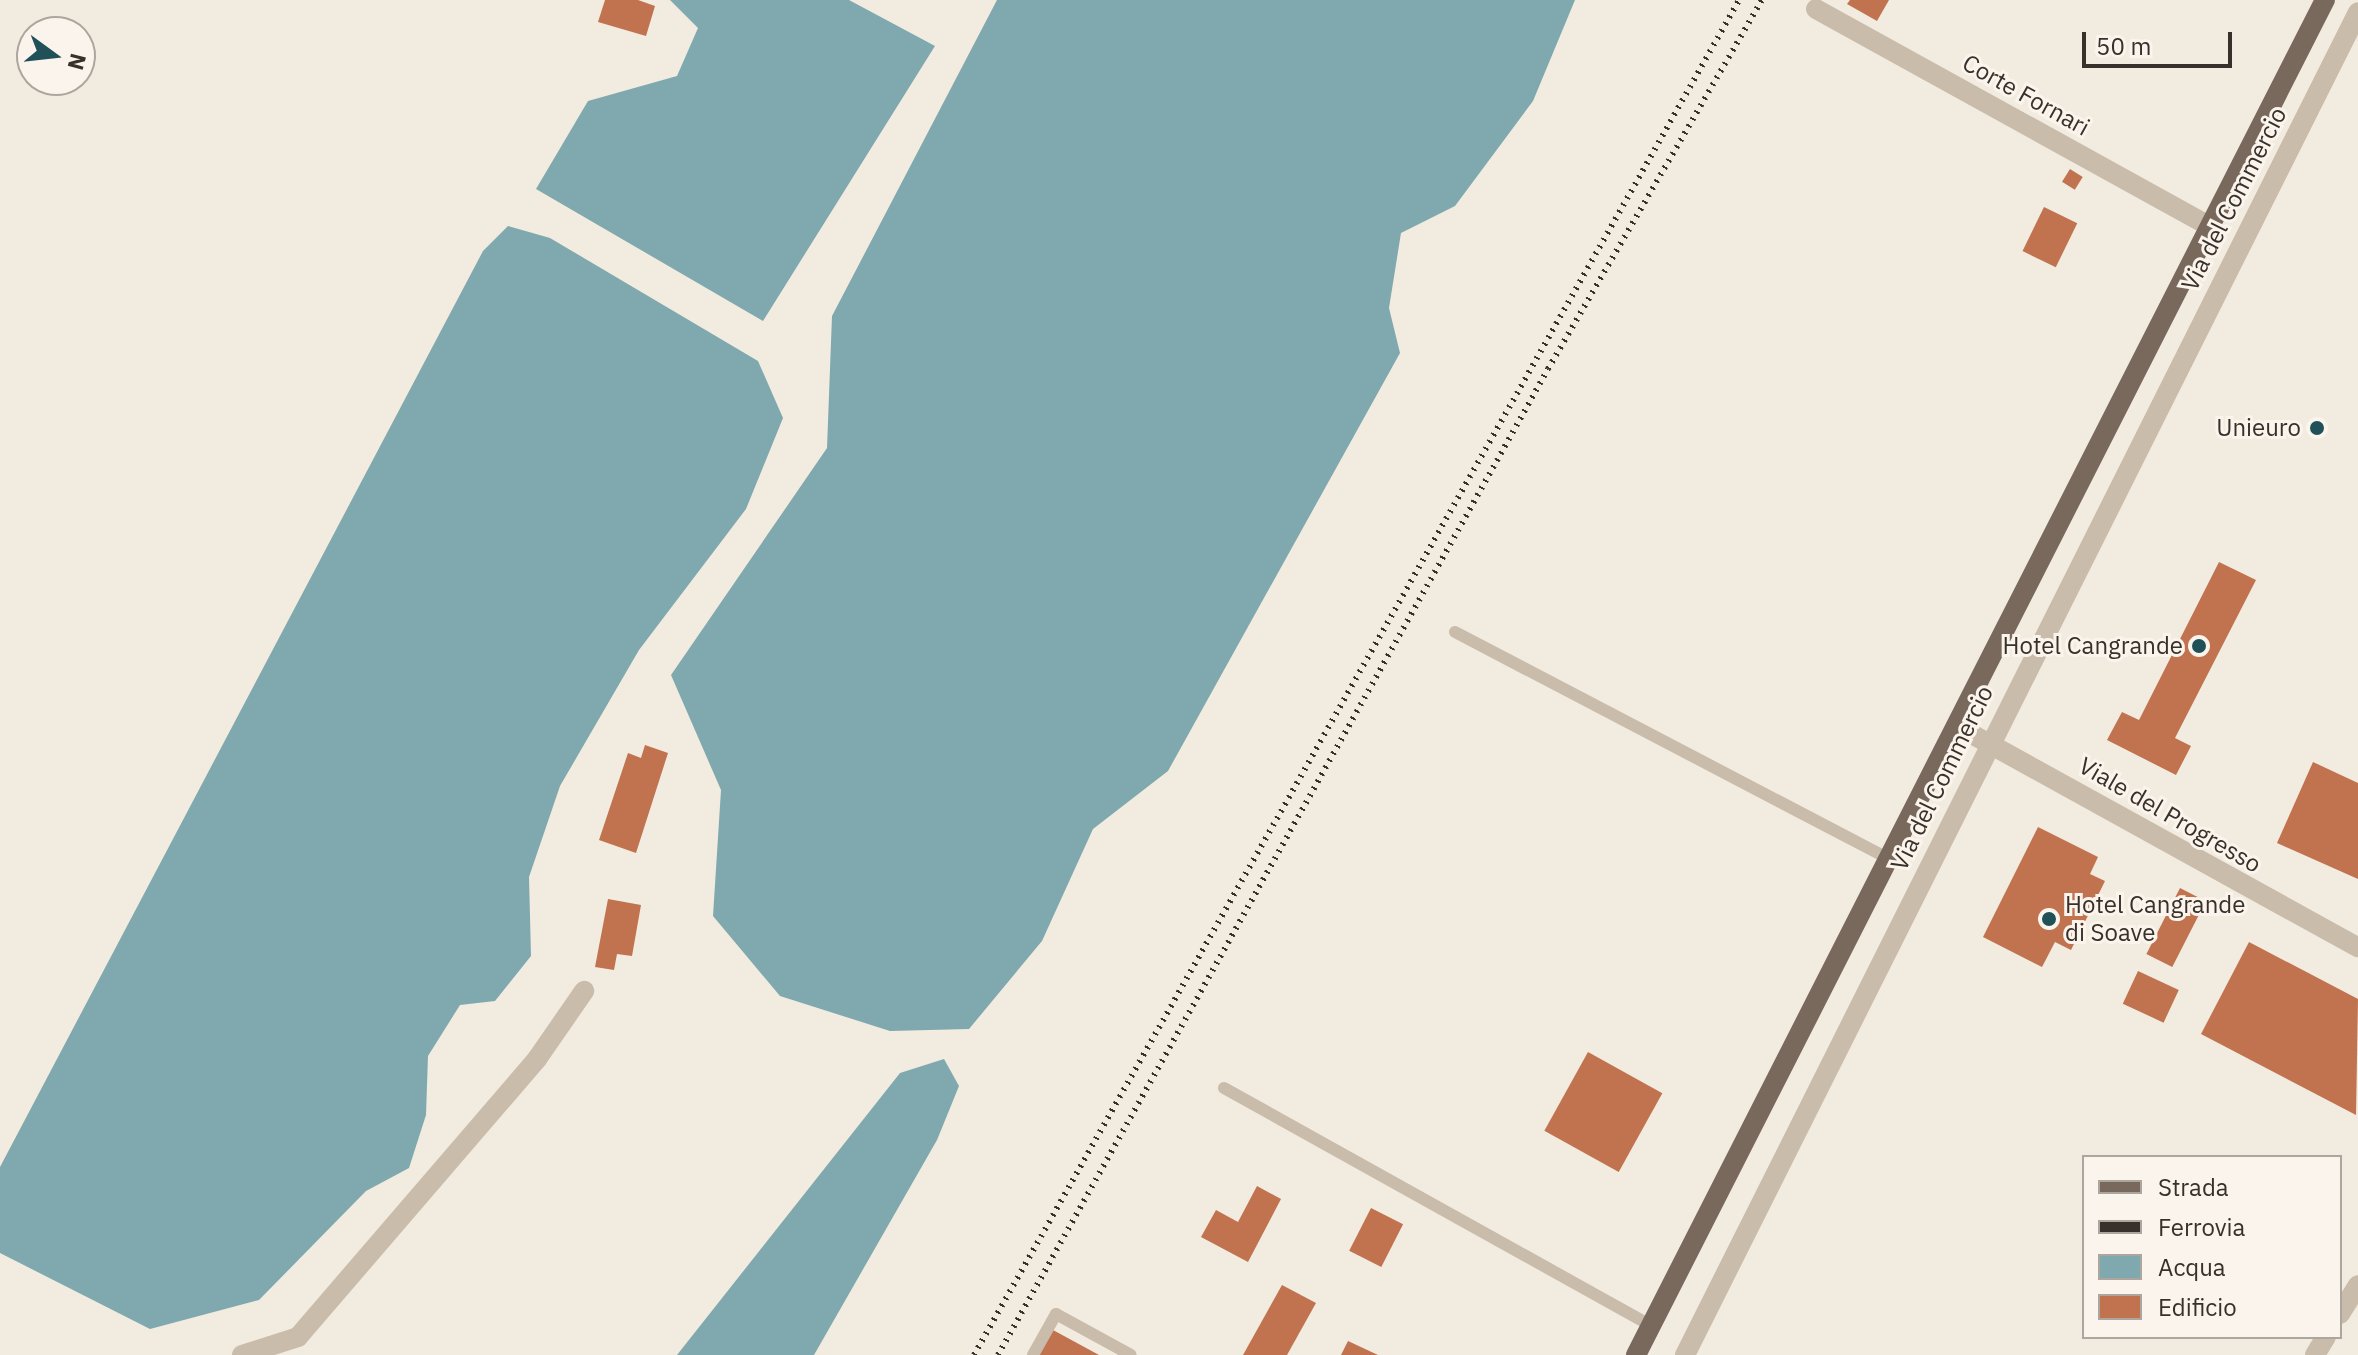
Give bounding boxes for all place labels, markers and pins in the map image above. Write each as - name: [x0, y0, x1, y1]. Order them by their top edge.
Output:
- place label: Unieuro: [2216, 414, 2301, 442]
- marker: Unieuro: [2308, 419, 2326, 437]
- place label: Hotel Cangrande: [2003, 632, 2183, 660]
- marker: Hotel Cangrande: [2190, 637, 2208, 655]
- place label: Hotel Cangrande di Soave: [2065, 891, 2245, 947]
- marker: Hotel Cangrande di Soave: [2040, 910, 2058, 928]

